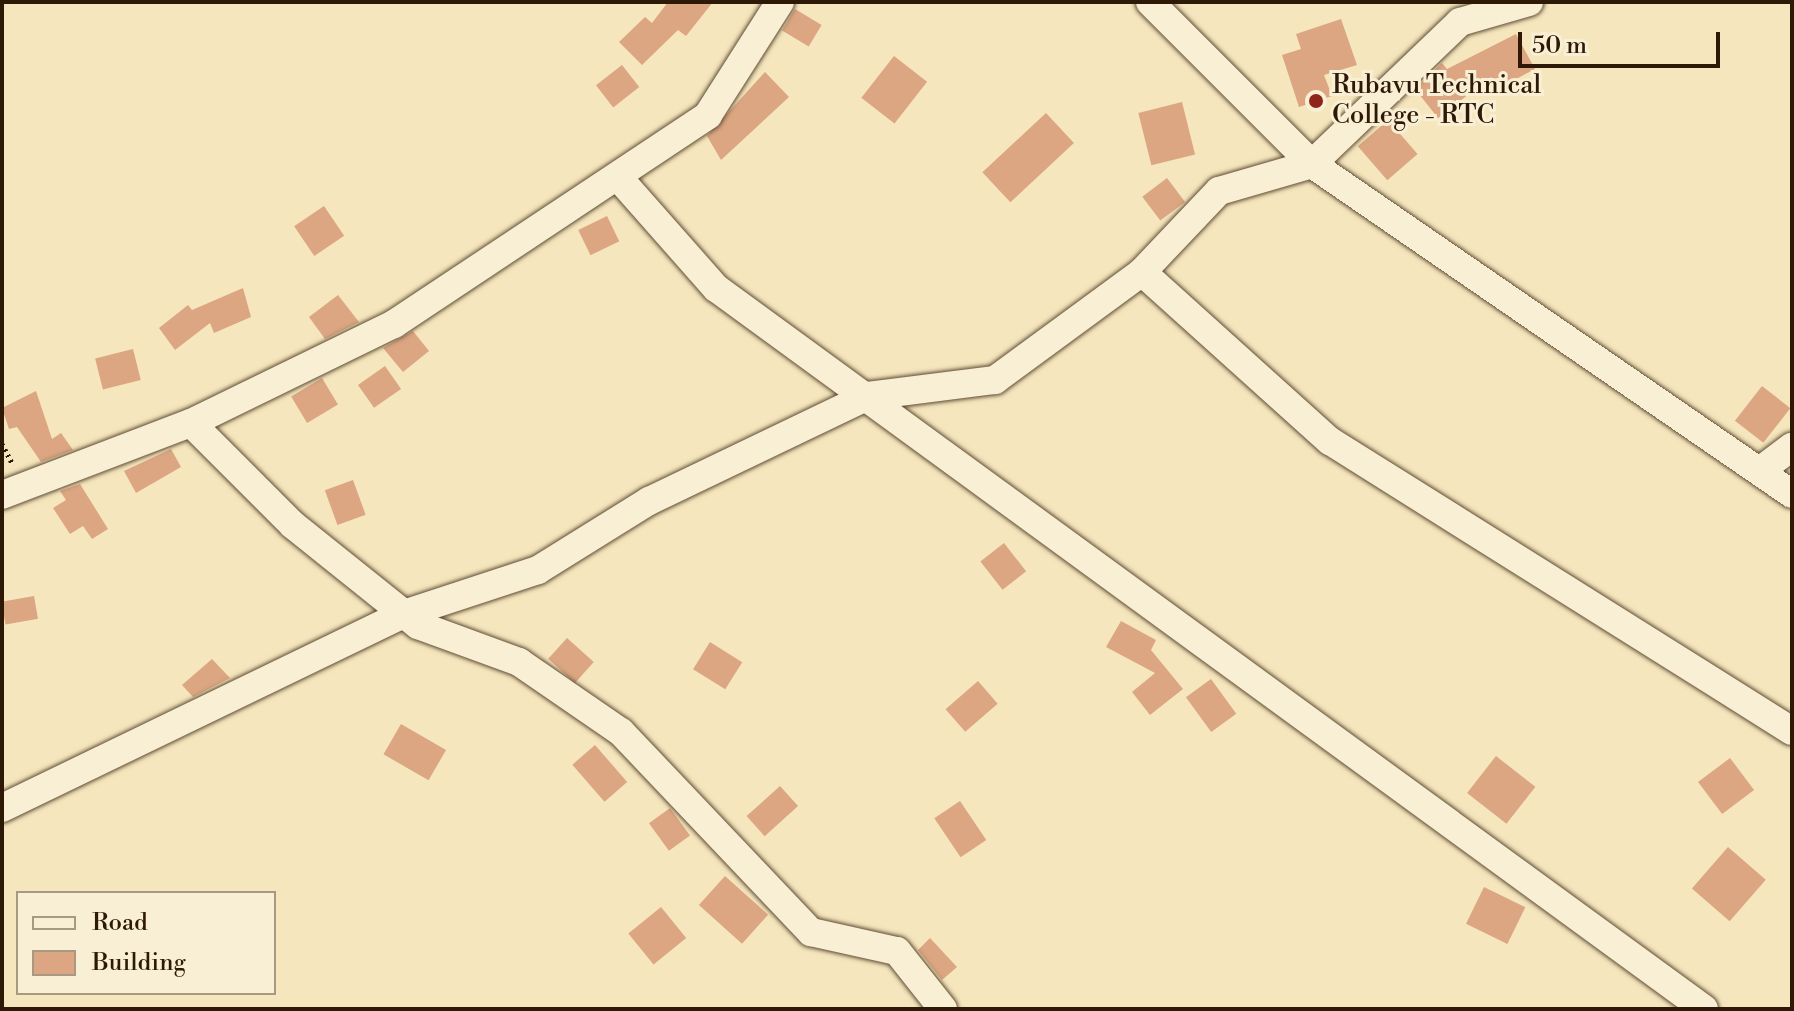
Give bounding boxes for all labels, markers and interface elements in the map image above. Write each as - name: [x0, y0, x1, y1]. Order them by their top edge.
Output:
- scale bar: [1522, 16, 1724, 66]
- text: 50 m: [1532, 31, 1587, 61]
- place label: Rubavu Technical College - RTC: [1332, 70, 1541, 132]
- marker: Rubavu Technical College - RTC: [1307, 92, 1325, 110]
- legend: [16, 891, 276, 995]
- text: Road: [92, 908, 148, 938]
- text: Building: [92, 948, 186, 978]

